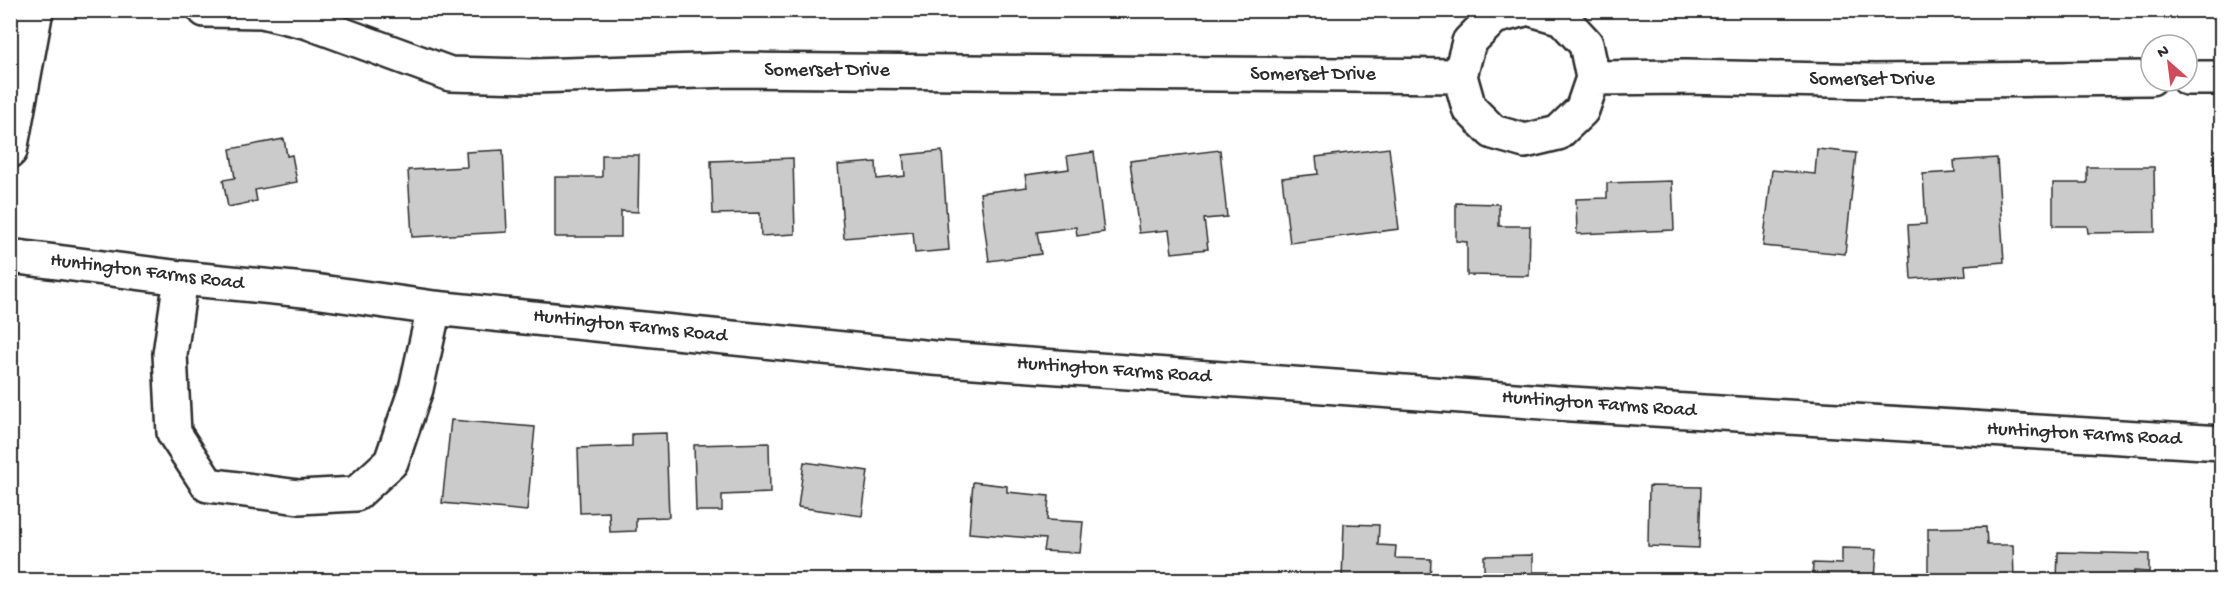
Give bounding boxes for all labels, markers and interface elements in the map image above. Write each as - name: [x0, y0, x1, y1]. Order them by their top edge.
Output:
- north arrow: [2139, 33, 2199, 93]
- text: N: [2155, 42, 2173, 64]
- street label: Somerset Drive: [764, 60, 890, 83]
- street label: Somerset Drive: [1250, 64, 1376, 87]
- street label: Somerset Drive: [1809, 69, 1935, 92]
- street label: Huntington Farms Road: [49, 250, 247, 297]
- street label: Huntington Farms Road: [532, 305, 730, 349]
- street label: Huntington Farms Road: [1016, 353, 1214, 389]
- street label: Huntington Farms Road: [1501, 387, 1699, 423]
- street label: Huntington Farms Road: [1986, 418, 2184, 452]

